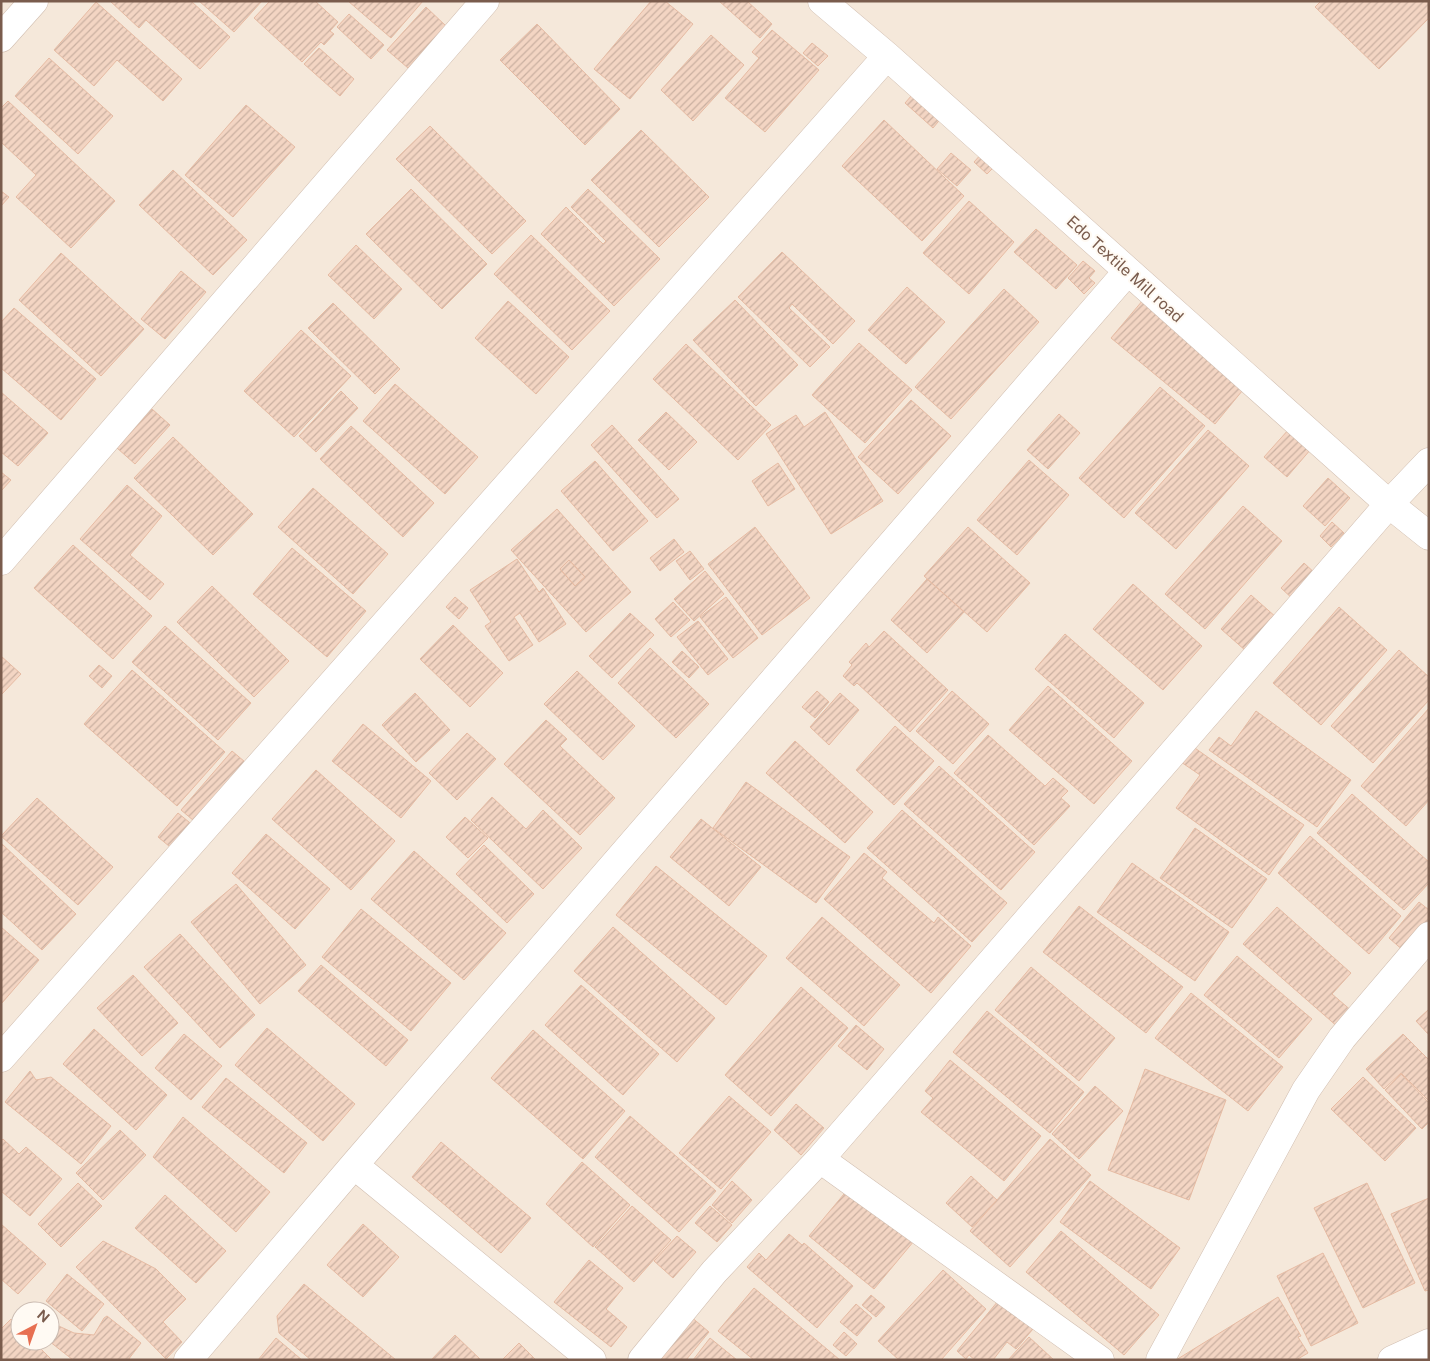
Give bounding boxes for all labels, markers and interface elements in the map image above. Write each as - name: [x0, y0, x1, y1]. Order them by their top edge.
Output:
- street label: Edo Textile Mill road: [1063, 212, 1187, 326]
- north arrow: [10, 1301, 60, 1351]
- text: N: [34, 1307, 53, 1326]

